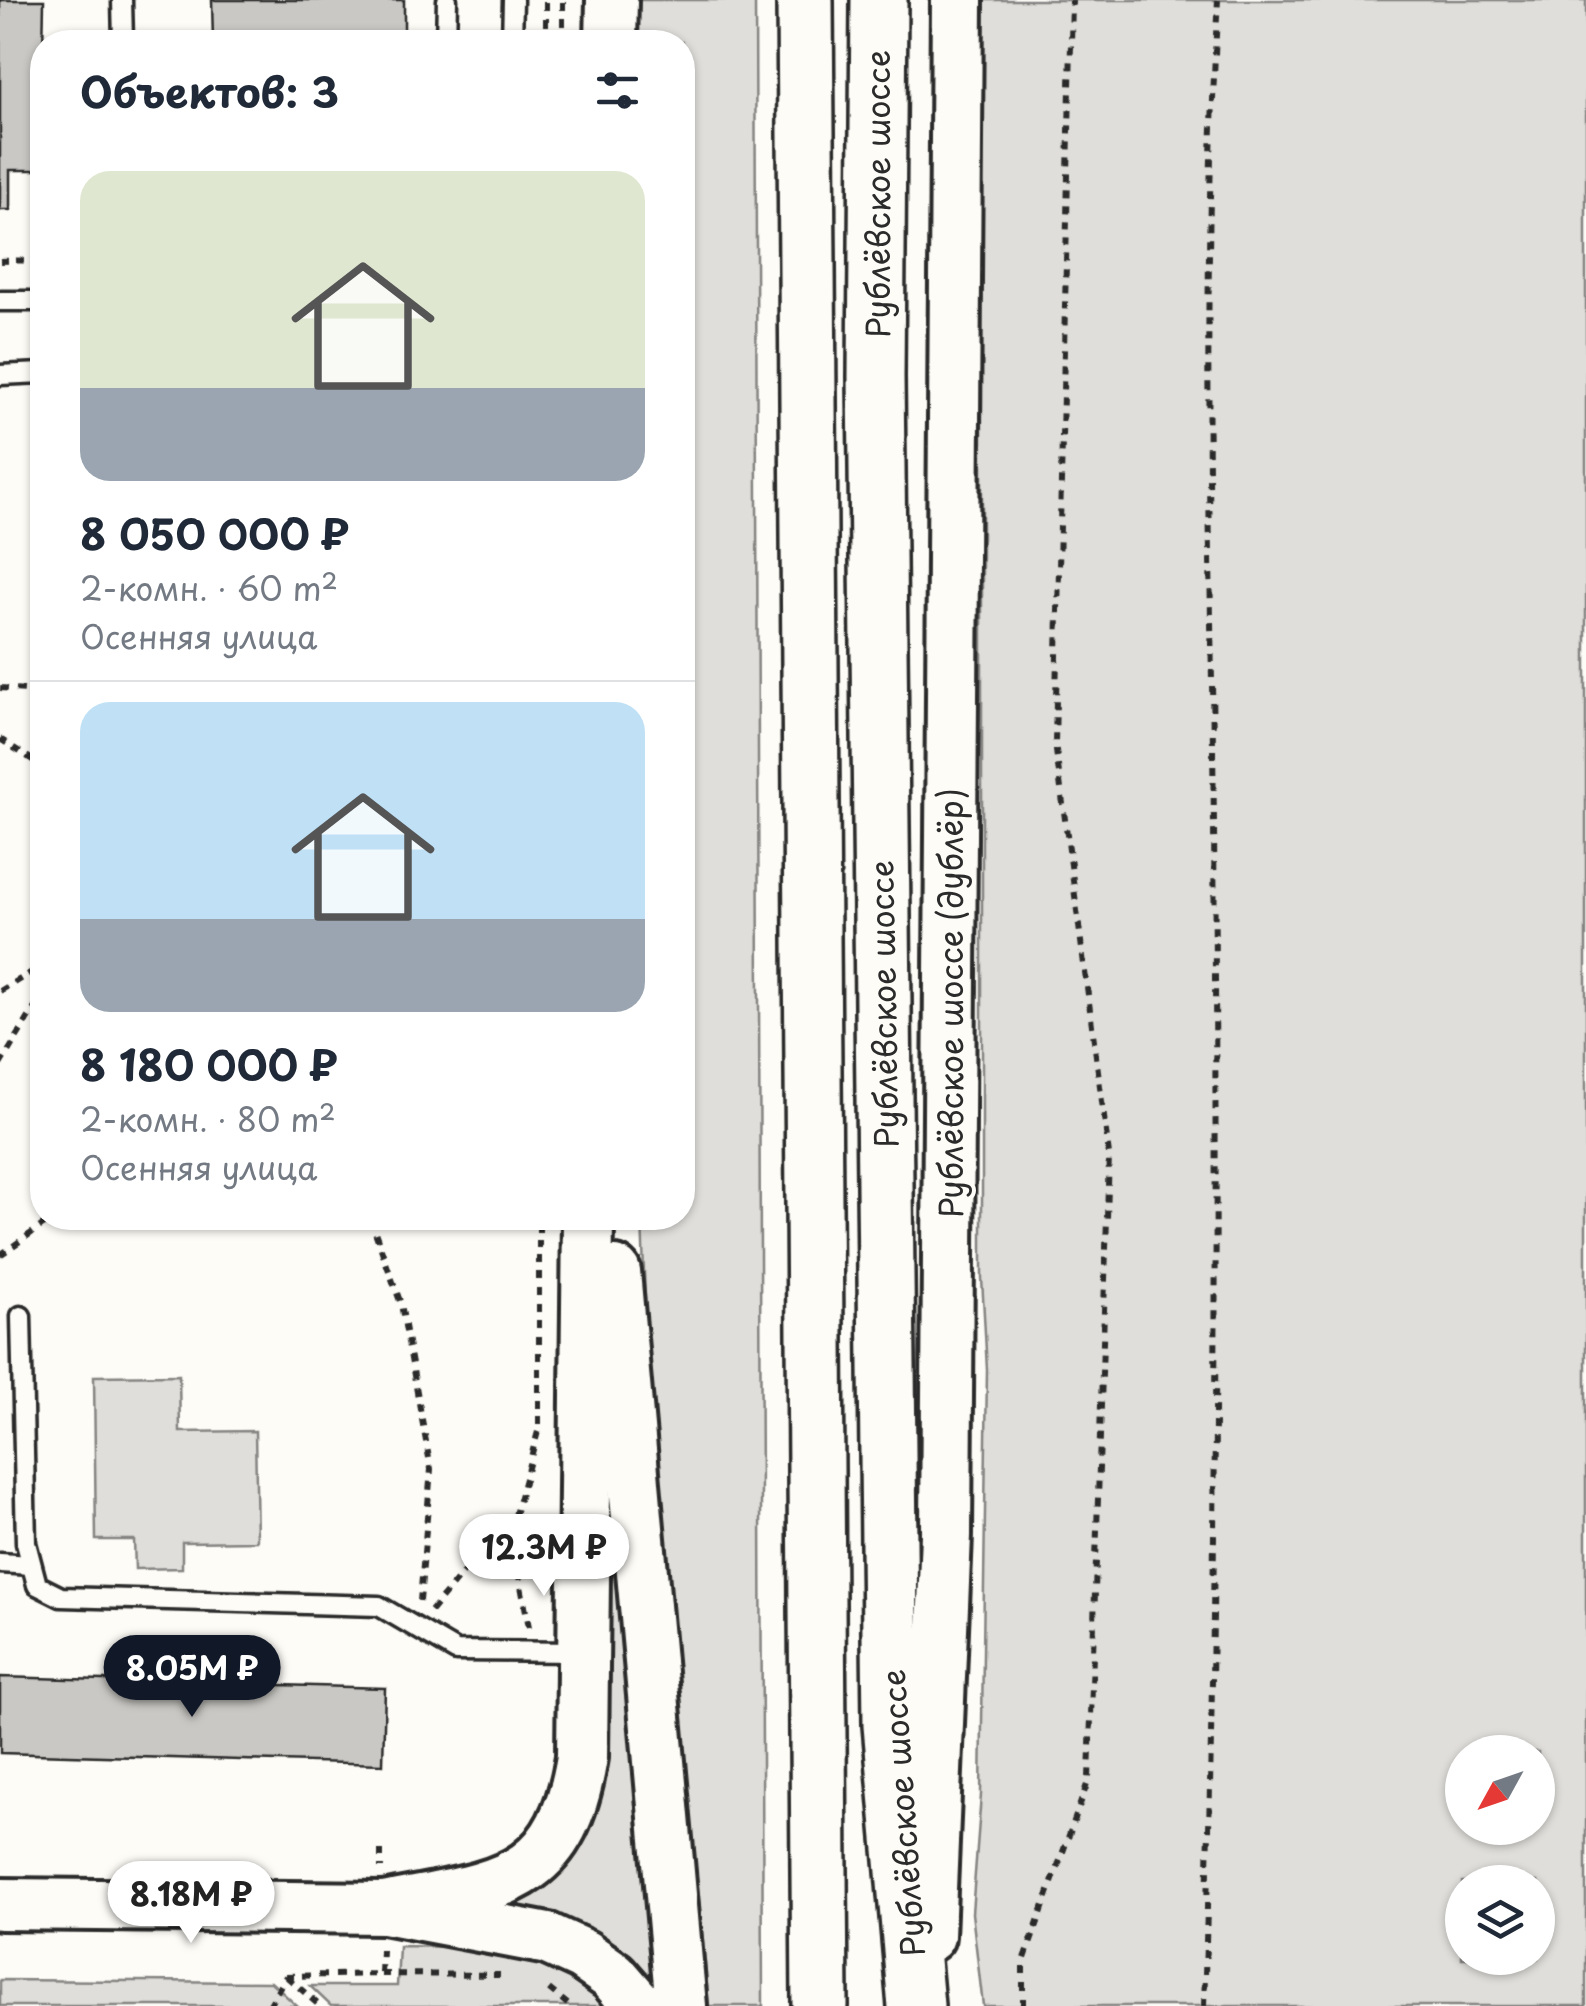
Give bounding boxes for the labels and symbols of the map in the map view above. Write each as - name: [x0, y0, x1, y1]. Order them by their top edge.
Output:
- street label: Рублёвское шоссе: [853, 50, 901, 338]
- street label: Рублёвское шоссе (дублёр): [926, 788, 974, 1218]
- street label: Рублёвское шоссе: [856, 860, 910, 1148]
- pin: 12.3M ₽: [452, 1514, 636, 1599]
- pin: 8.05M ₽: [100, 1635, 284, 1720]
- street label: Рублёвское шоссе: [868, 1668, 936, 1958]
- north arrow: [1445, 1735, 1555, 1845]
- pin: 8.18M ₽: [99, 1861, 283, 1946]

